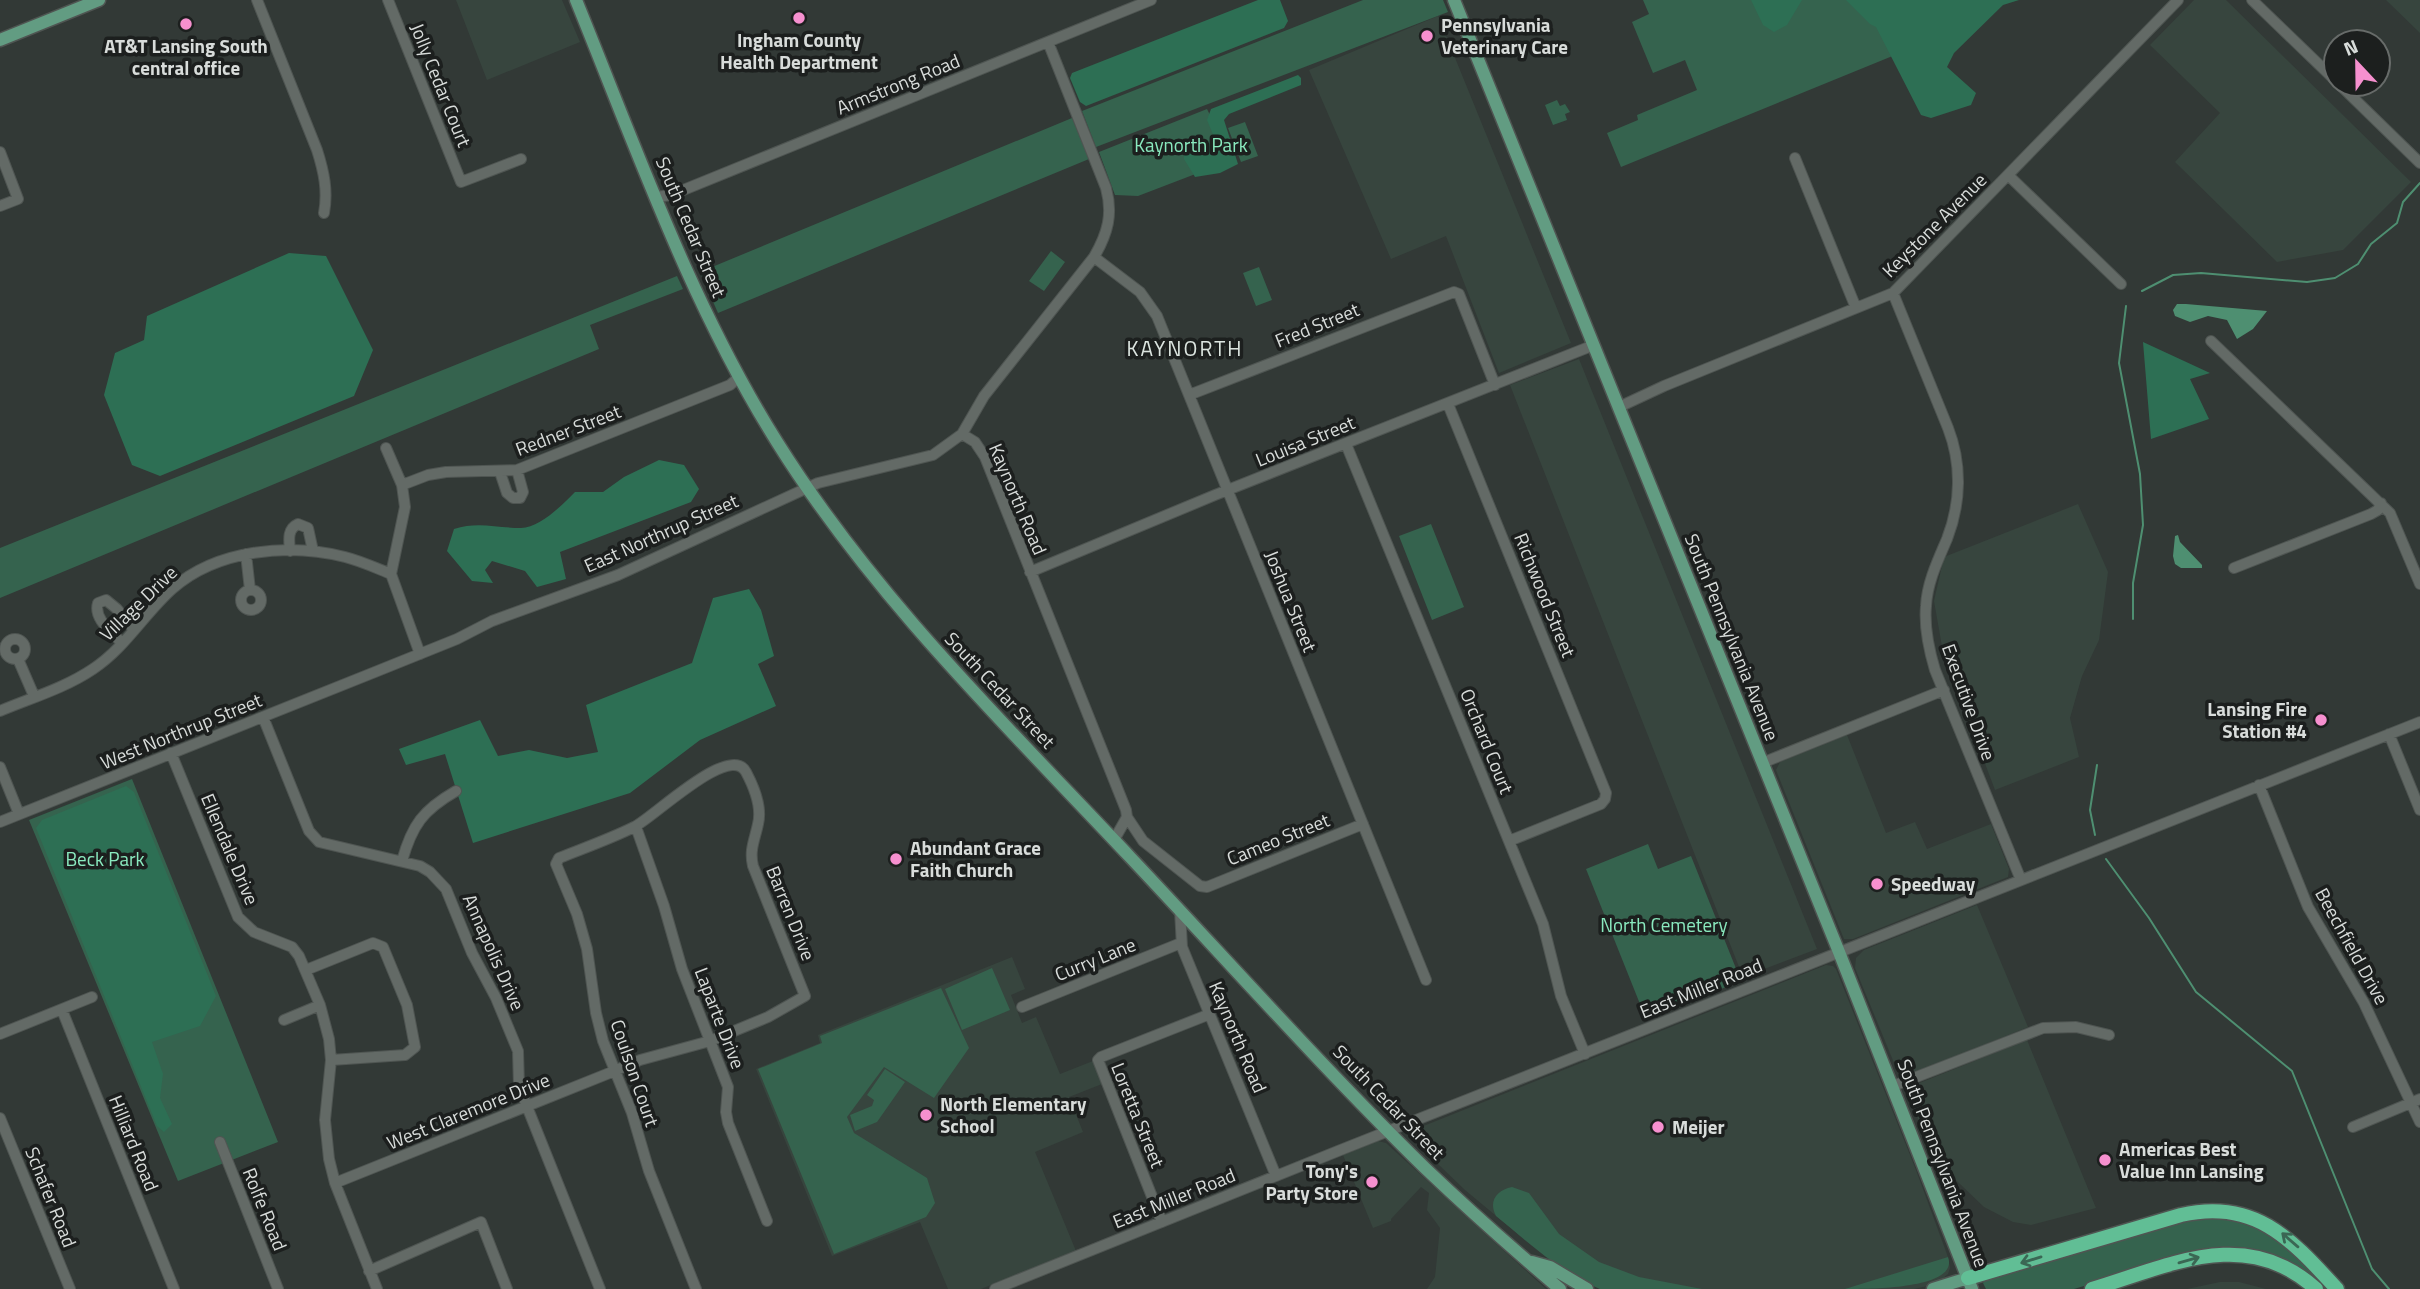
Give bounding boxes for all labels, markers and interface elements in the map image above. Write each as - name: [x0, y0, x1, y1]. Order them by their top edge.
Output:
- marker: Ingham County Health Department: [791, 10, 807, 26]
- place label: Pennsylvania Veterinary Care: [1441, 10, 1568, 61]
- marker: AT&T Lansing South central office: [178, 16, 194, 32]
- street label: Jolly Cedar Court: [403, 19, 480, 151]
- place label: Ingham County Health Department: [720, 25, 878, 76]
- marker: Pennsylvania Veterinary Care: [1419, 28, 1435, 44]
- north arrow: [2322, 28, 2392, 98]
- place label: AT&T Lansing South central office: [104, 31, 268, 82]
- text: N: [2339, 31, 2362, 63]
- street label: Armstrong Road: [832, 46, 964, 122]
- park label: Kaynorth Park: [1134, 130, 1248, 159]
- street label: South Cedar Street: [649, 152, 734, 302]
- street label: Keystone Avenue: [1875, 166, 1993, 284]
- street label: Fred Street: [1270, 294, 1364, 355]
- district label: KAYNORTH: [1127, 332, 1243, 364]
- street label: Redner Street: [511, 396, 625, 463]
- street label: Louisa Street: [1251, 407, 1359, 474]
- street label: Kaynorth Road: [982, 439, 1055, 559]
- street label: East Northrup Street: [579, 485, 743, 580]
- street label: Richwood Street: [1507, 528, 1584, 662]
- street label: South Pennsylvania Avenue: [1678, 529, 1787, 745]
- street label: Joshua Street: [1258, 546, 1325, 656]
- street label: Village Drive: [92, 558, 183, 647]
- street label: South Cedar Street: [938, 625, 1063, 755]
- street label: Executive Drive: [1935, 640, 2004, 764]
- street label: Orchard Court: [1453, 684, 1522, 798]
- street label: West Northrup Street: [96, 685, 266, 776]
- place label: Lansing Fire Station #4: [2207, 694, 2307, 745]
- marker: Lansing Fire Station #4: [2313, 712, 2329, 728]
- street label: Ellendale Drive: [194, 789, 267, 909]
- street label: Cameo Street: [1222, 805, 1334, 872]
- place label: Abundant Grace Faith Church: [910, 833, 1041, 884]
- park label: Beck Park: [65, 844, 145, 873]
- marker: Abundant Grace Faith Church: [888, 851, 904, 867]
- street label: Barren Drive: [759, 861, 824, 964]
- place label: Speedway: [1891, 869, 1976, 898]
- marker: Speedway: [1869, 876, 1885, 892]
- street label: Beechfield Drive: [2308, 882, 2397, 1009]
- street label: Annapolis Drive: [456, 889, 533, 1015]
- park label: North Cemetery: [1600, 910, 1728, 939]
- street label: Curry Lane: [1050, 929, 1140, 988]
- street label: East Miller Road: [1635, 950, 1767, 1025]
- street label: Laparte Drive: [688, 963, 753, 1073]
- street label: Kaynorth Road: [1202, 977, 1275, 1097]
- street label: Coulson Court: [604, 1015, 667, 1131]
- street label: South Cedar Street: [1327, 1037, 1452, 1166]
- street label: South Pennsylvania Avenue: [1890, 1055, 1997, 1271]
- street label: Loretta Street: [1104, 1058, 1173, 1172]
- street label: West Claremore Drive: [382, 1065, 554, 1156]
- place label: North Elementary School: [940, 1089, 1087, 1140]
- street label: Hilliard Road: [102, 1090, 167, 1195]
- marker: North Elementary School: [918, 1107, 934, 1123]
- place label: Meijer: [1672, 1112, 1724, 1141]
- marker: Meijer: [1650, 1119, 1666, 1135]
- place label: Americas Best Value Inn Lansing: [2119, 1134, 2264, 1185]
- street label: Schafer Road: [18, 1142, 85, 1251]
- marker: Americas Best Value Inn Lansing: [2097, 1152, 2113, 1168]
- place label: Tony's Party Store: [1266, 1156, 1358, 1207]
- street label: East Miller Road: [1108, 1160, 1240, 1235]
- street label: Rolfe Road: [236, 1163, 295, 1255]
- marker: Tony's Party Store: [1364, 1174, 1380, 1190]
- one-way arrow: [2281, 1232, 2299, 1248]
- one-way arrow: [2178, 1253, 2200, 1266]
- one-way arrow: [2020, 1254, 2042, 1267]

